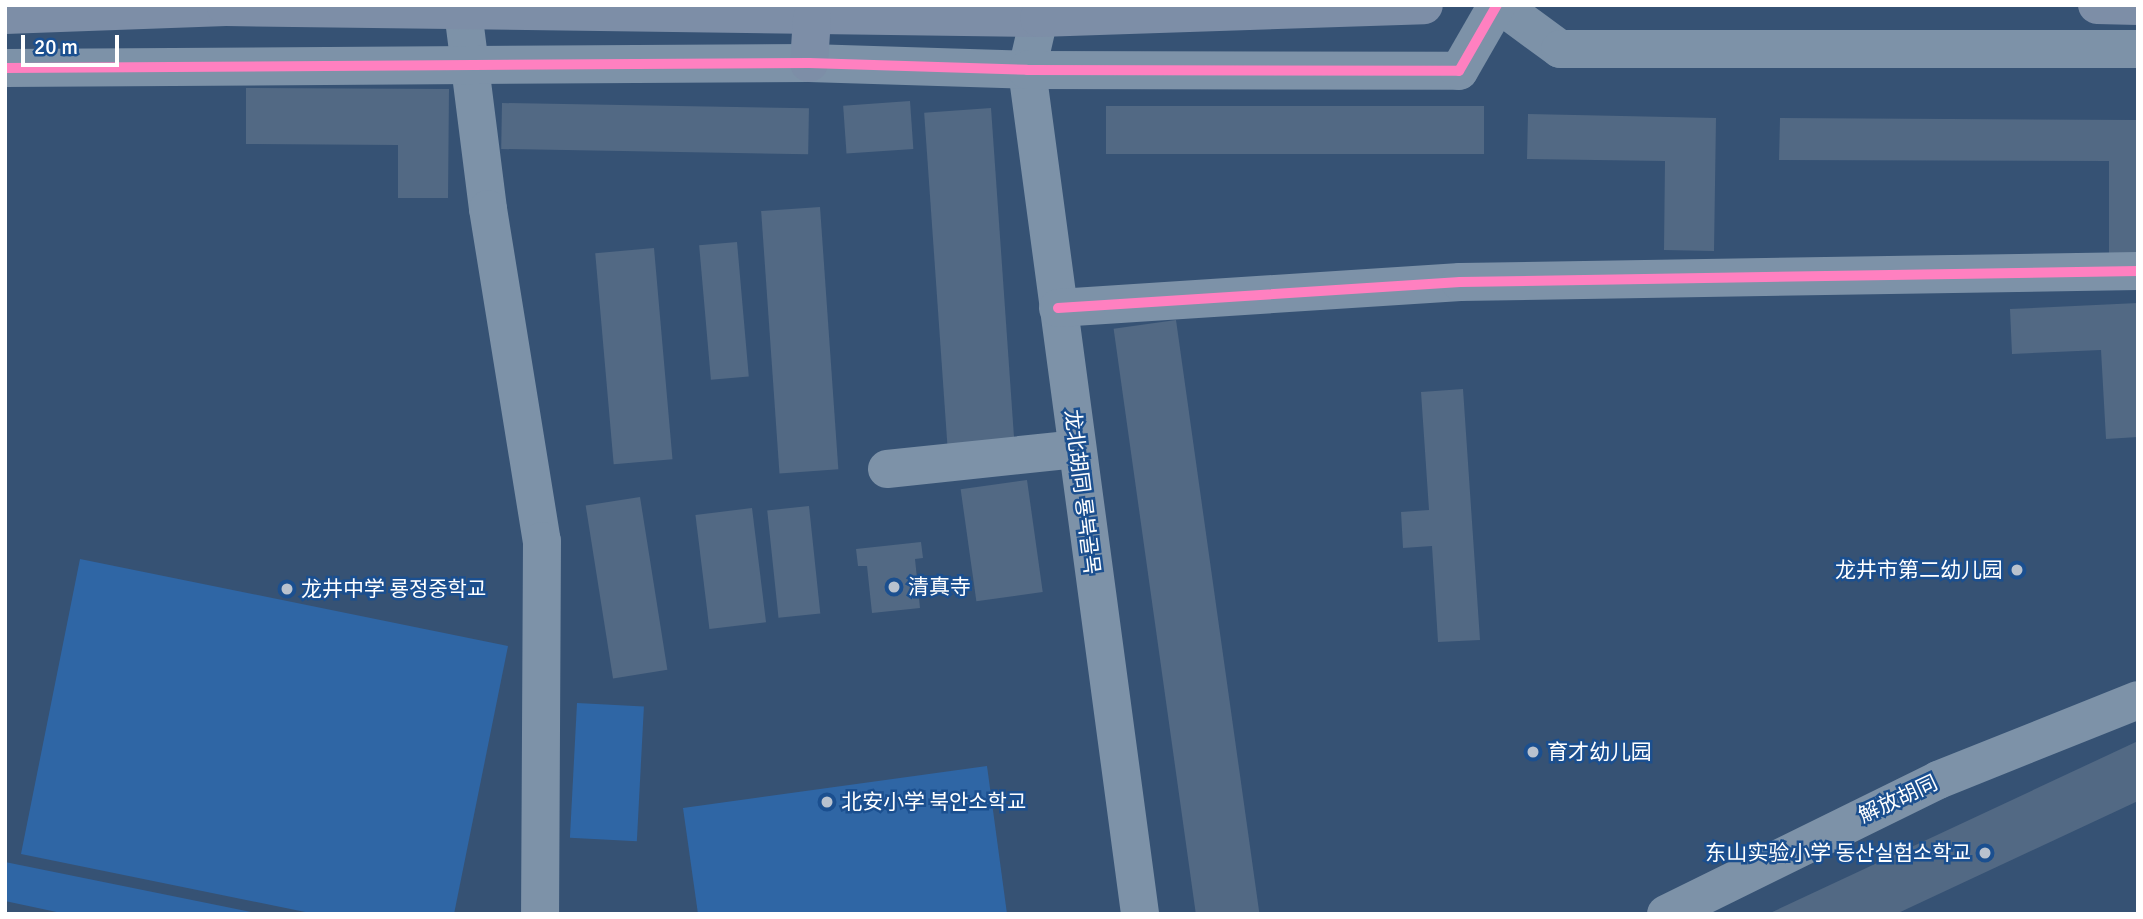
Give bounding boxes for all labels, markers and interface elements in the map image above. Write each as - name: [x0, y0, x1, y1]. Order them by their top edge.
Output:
- scale bar: [24, 21, 122, 65]
- text: 20 m: [34, 34, 78, 60]
- street label: 龙北胡同 룡북골목: [1059, 408, 1105, 576]
- place label: 龙井市第二幼儿园: [1835, 557, 2003, 583]
- marker: 龙井市第二幼儿园: [2009, 562, 2025, 578]
- place label: 清真寺: [908, 574, 971, 600]
- place label: 龙井中学 룡정중학교: [301, 576, 486, 602]
- marker: 清真寺: [886, 579, 902, 595]
- marker: 龙井中学 룡정중학교: [279, 581, 295, 597]
- place label: 育才幼儿园: [1547, 739, 1652, 765]
- marker: 育才幼儿园: [1525, 744, 1541, 760]
- street label: 解放胡同: [1855, 770, 1941, 828]
- place label: 北安小学 북안소학교: [841, 789, 1026, 815]
- marker: 北安小学 북안소학교: [819, 794, 835, 810]
- place label: 东山实验小学 동산실험소학교: [1705, 840, 1971, 866]
- marker: 东山实验小学 동산실험소학교: [1977, 845, 1993, 861]

